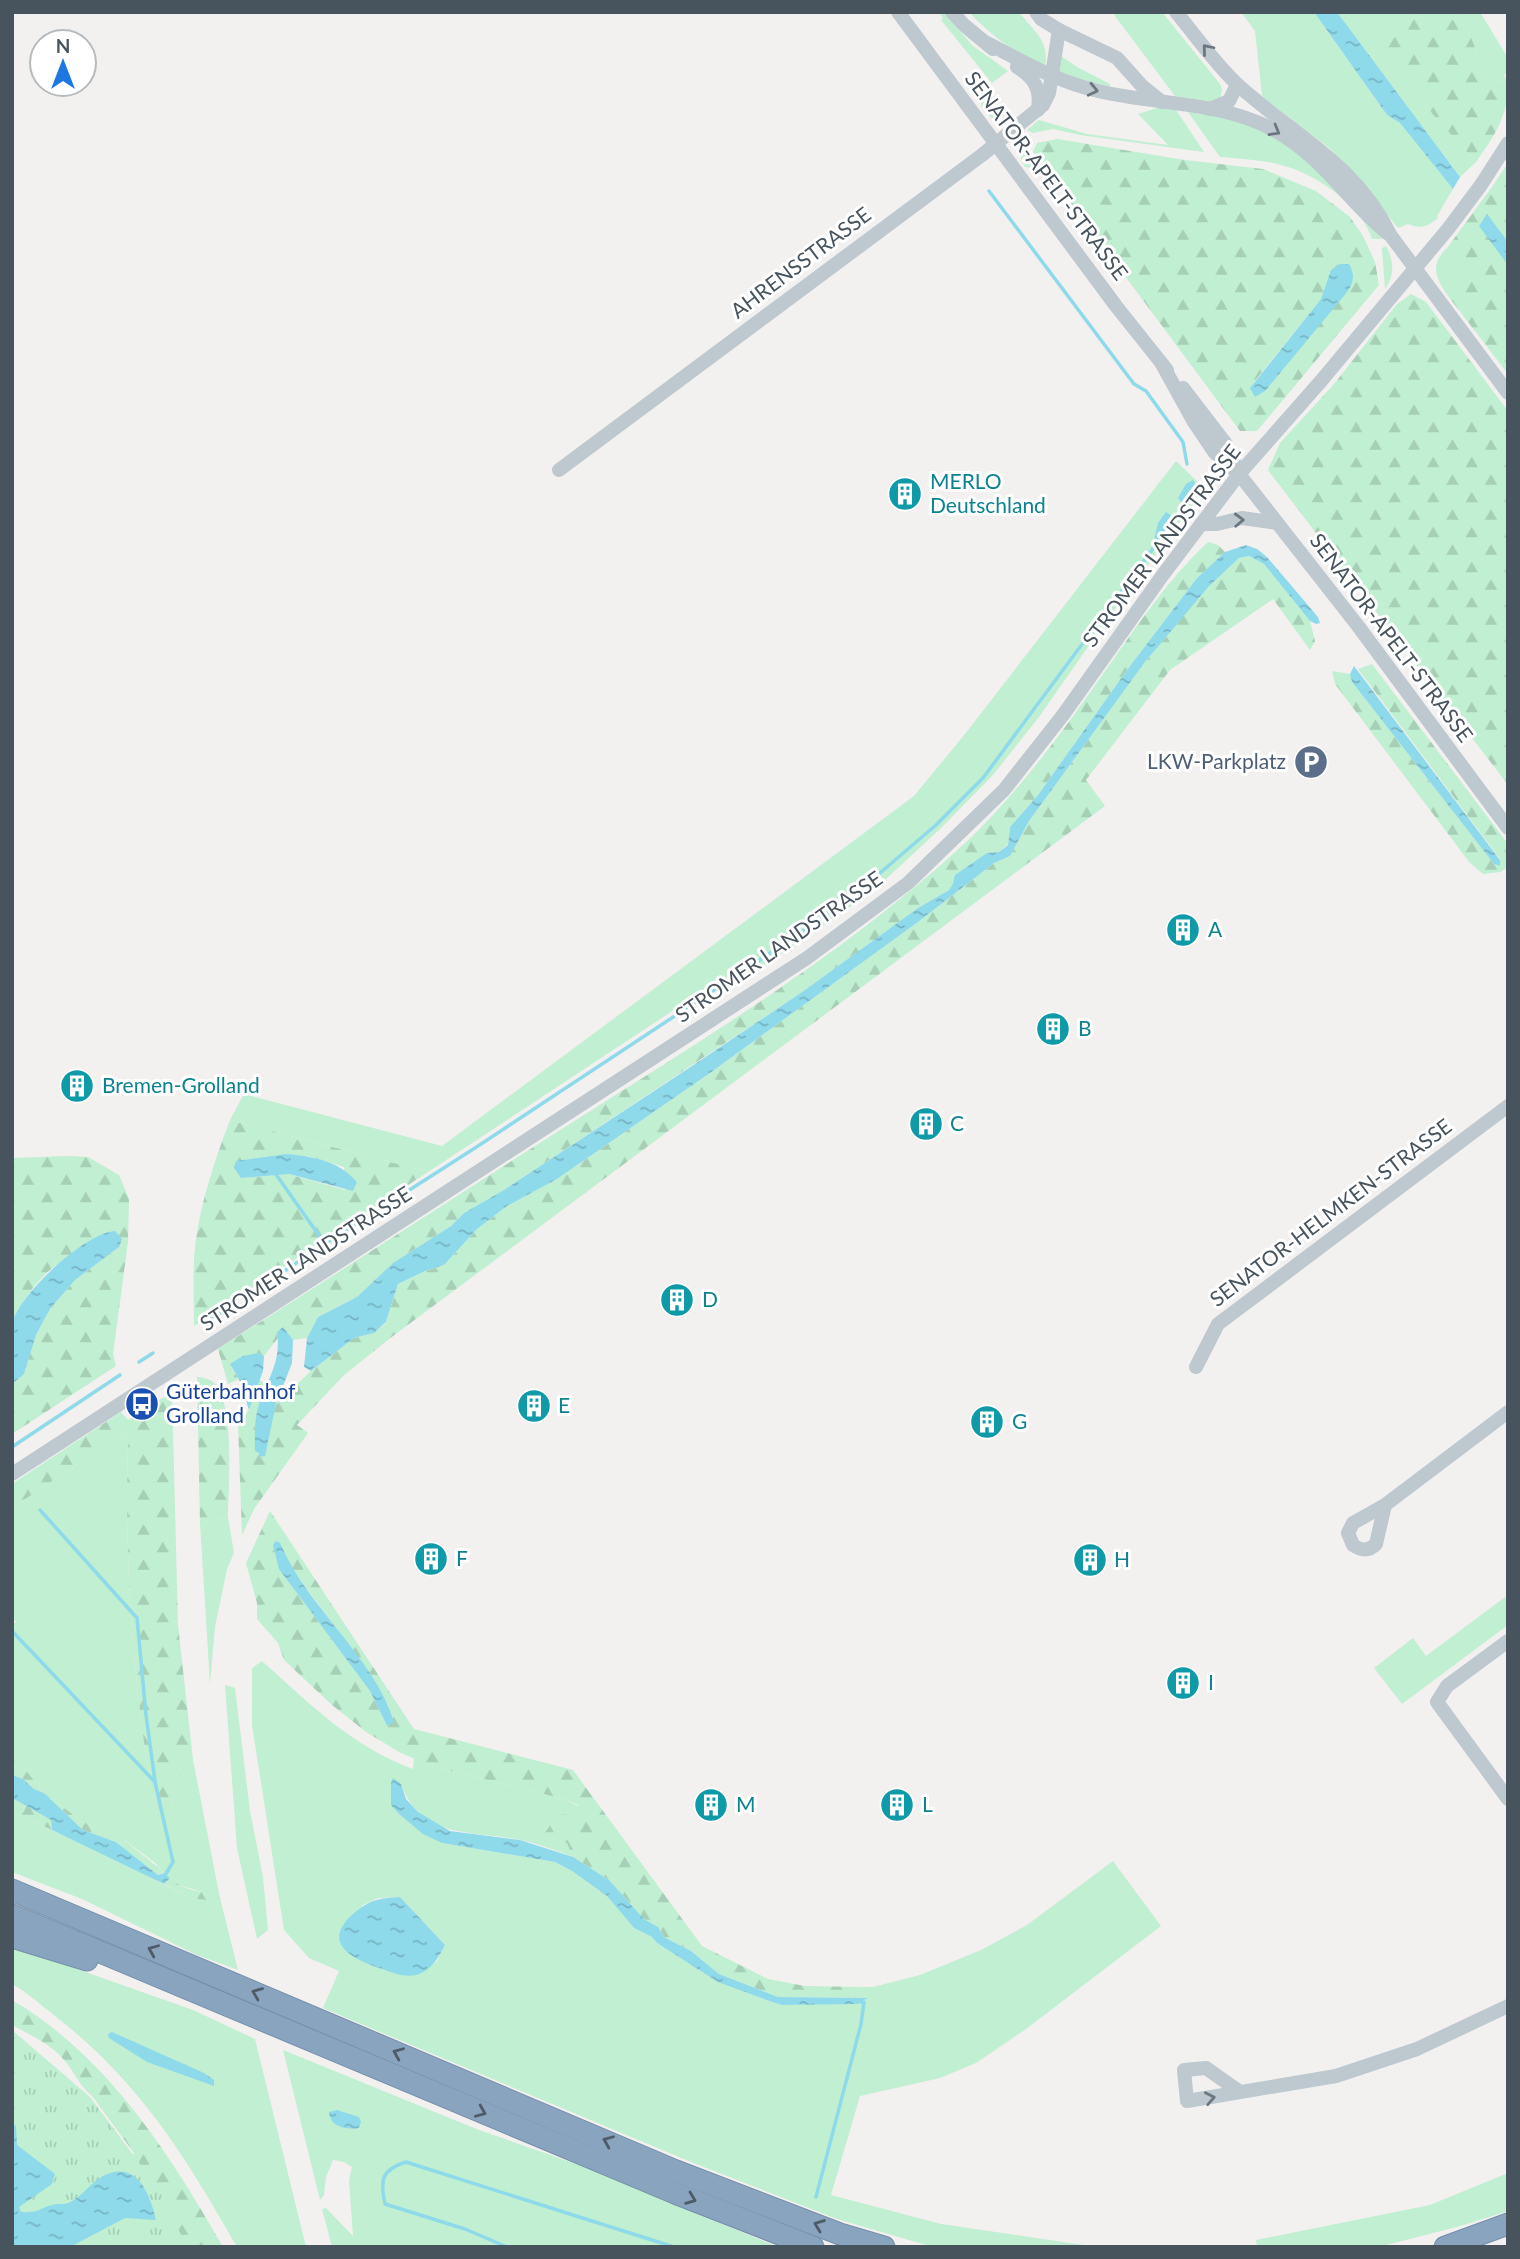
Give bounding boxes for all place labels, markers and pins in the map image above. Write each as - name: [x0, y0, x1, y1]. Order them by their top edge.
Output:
- place label: MERLO Deutschland: [930, 468, 1046, 517]
- building icon: MERLO Deutschland: [886, 475, 924, 513]
- parking icon: LKW-Parkplatz: [1292, 743, 1330, 781]
- place label: LKW-Parkplatz: [1147, 748, 1286, 773]
- building icon: A: [1164, 911, 1202, 949]
- place label: A: [1208, 916, 1223, 941]
- building icon: B: [1034, 1010, 1072, 1048]
- place label: B: [1078, 1015, 1092, 1040]
- building icon: Bremen-Grolland: [58, 1067, 96, 1105]
- place label: Bremen-Grolland: [102, 1072, 260, 1097]
- building icon: C: [907, 1105, 945, 1143]
- place label: C: [950, 1110, 964, 1135]
- building icon: D: [658, 1281, 696, 1319]
- place label: D: [702, 1286, 718, 1311]
- place label: Güterbahnhof Grolland: [166, 1378, 296, 1427]
- bus stop icon: Güterbahnhof Grolland: [123, 1385, 161, 1423]
- building icon: E: [515, 1387, 553, 1425]
- place label: E: [558, 1392, 570, 1417]
- building icon: G: [968, 1403, 1006, 1441]
- place label: G: [1012, 1408, 1027, 1433]
- building icon: F: [412, 1540, 450, 1578]
- building icon: H: [1071, 1541, 1109, 1579]
- place label: F: [456, 1545, 468, 1570]
- place label: H: [1114, 1546, 1130, 1571]
- building icon: I: [1164, 1664, 1202, 1702]
- place label: I: [1208, 1669, 1214, 1694]
- building icon: M: [692, 1786, 730, 1824]
- building icon: L: [878, 1786, 916, 1824]
- place label: M: [736, 1791, 756, 1816]
- place label: L: [922, 1791, 933, 1816]

